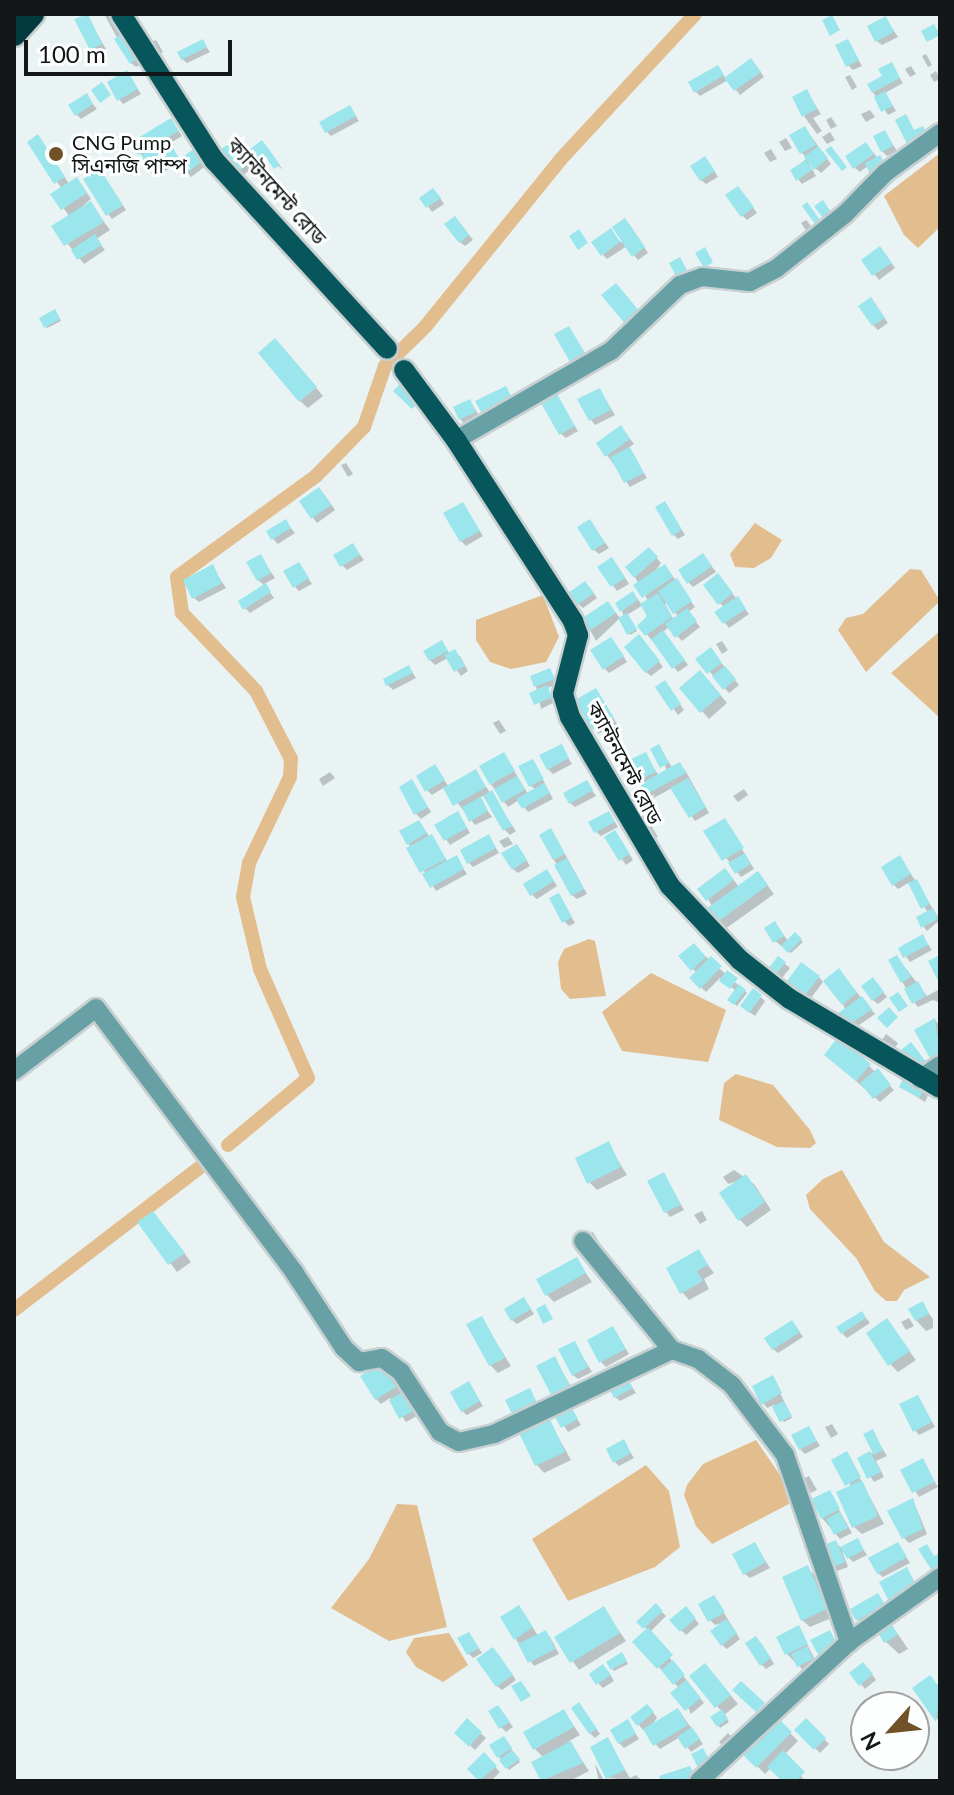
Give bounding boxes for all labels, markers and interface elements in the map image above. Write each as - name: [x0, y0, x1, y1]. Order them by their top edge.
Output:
- scale bar: [28, 24, 236, 74]
- text: 100 m: [38, 39, 106, 68]
- place label: CNG Pump সিএনজি পাম্প: [72, 130, 187, 177]
- street label: ক্যান্টনমেন্ট রোড: [223, 133, 331, 249]
- marker: CNG Pump সিএনজি পাম্প: [47, 145, 65, 163]
- street label: ক্যান্টনমেন্ট রোড: [583, 698, 667, 828]
- north arrow: [850, 1691, 930, 1771]
- text: N: [854, 1728, 886, 1755]

